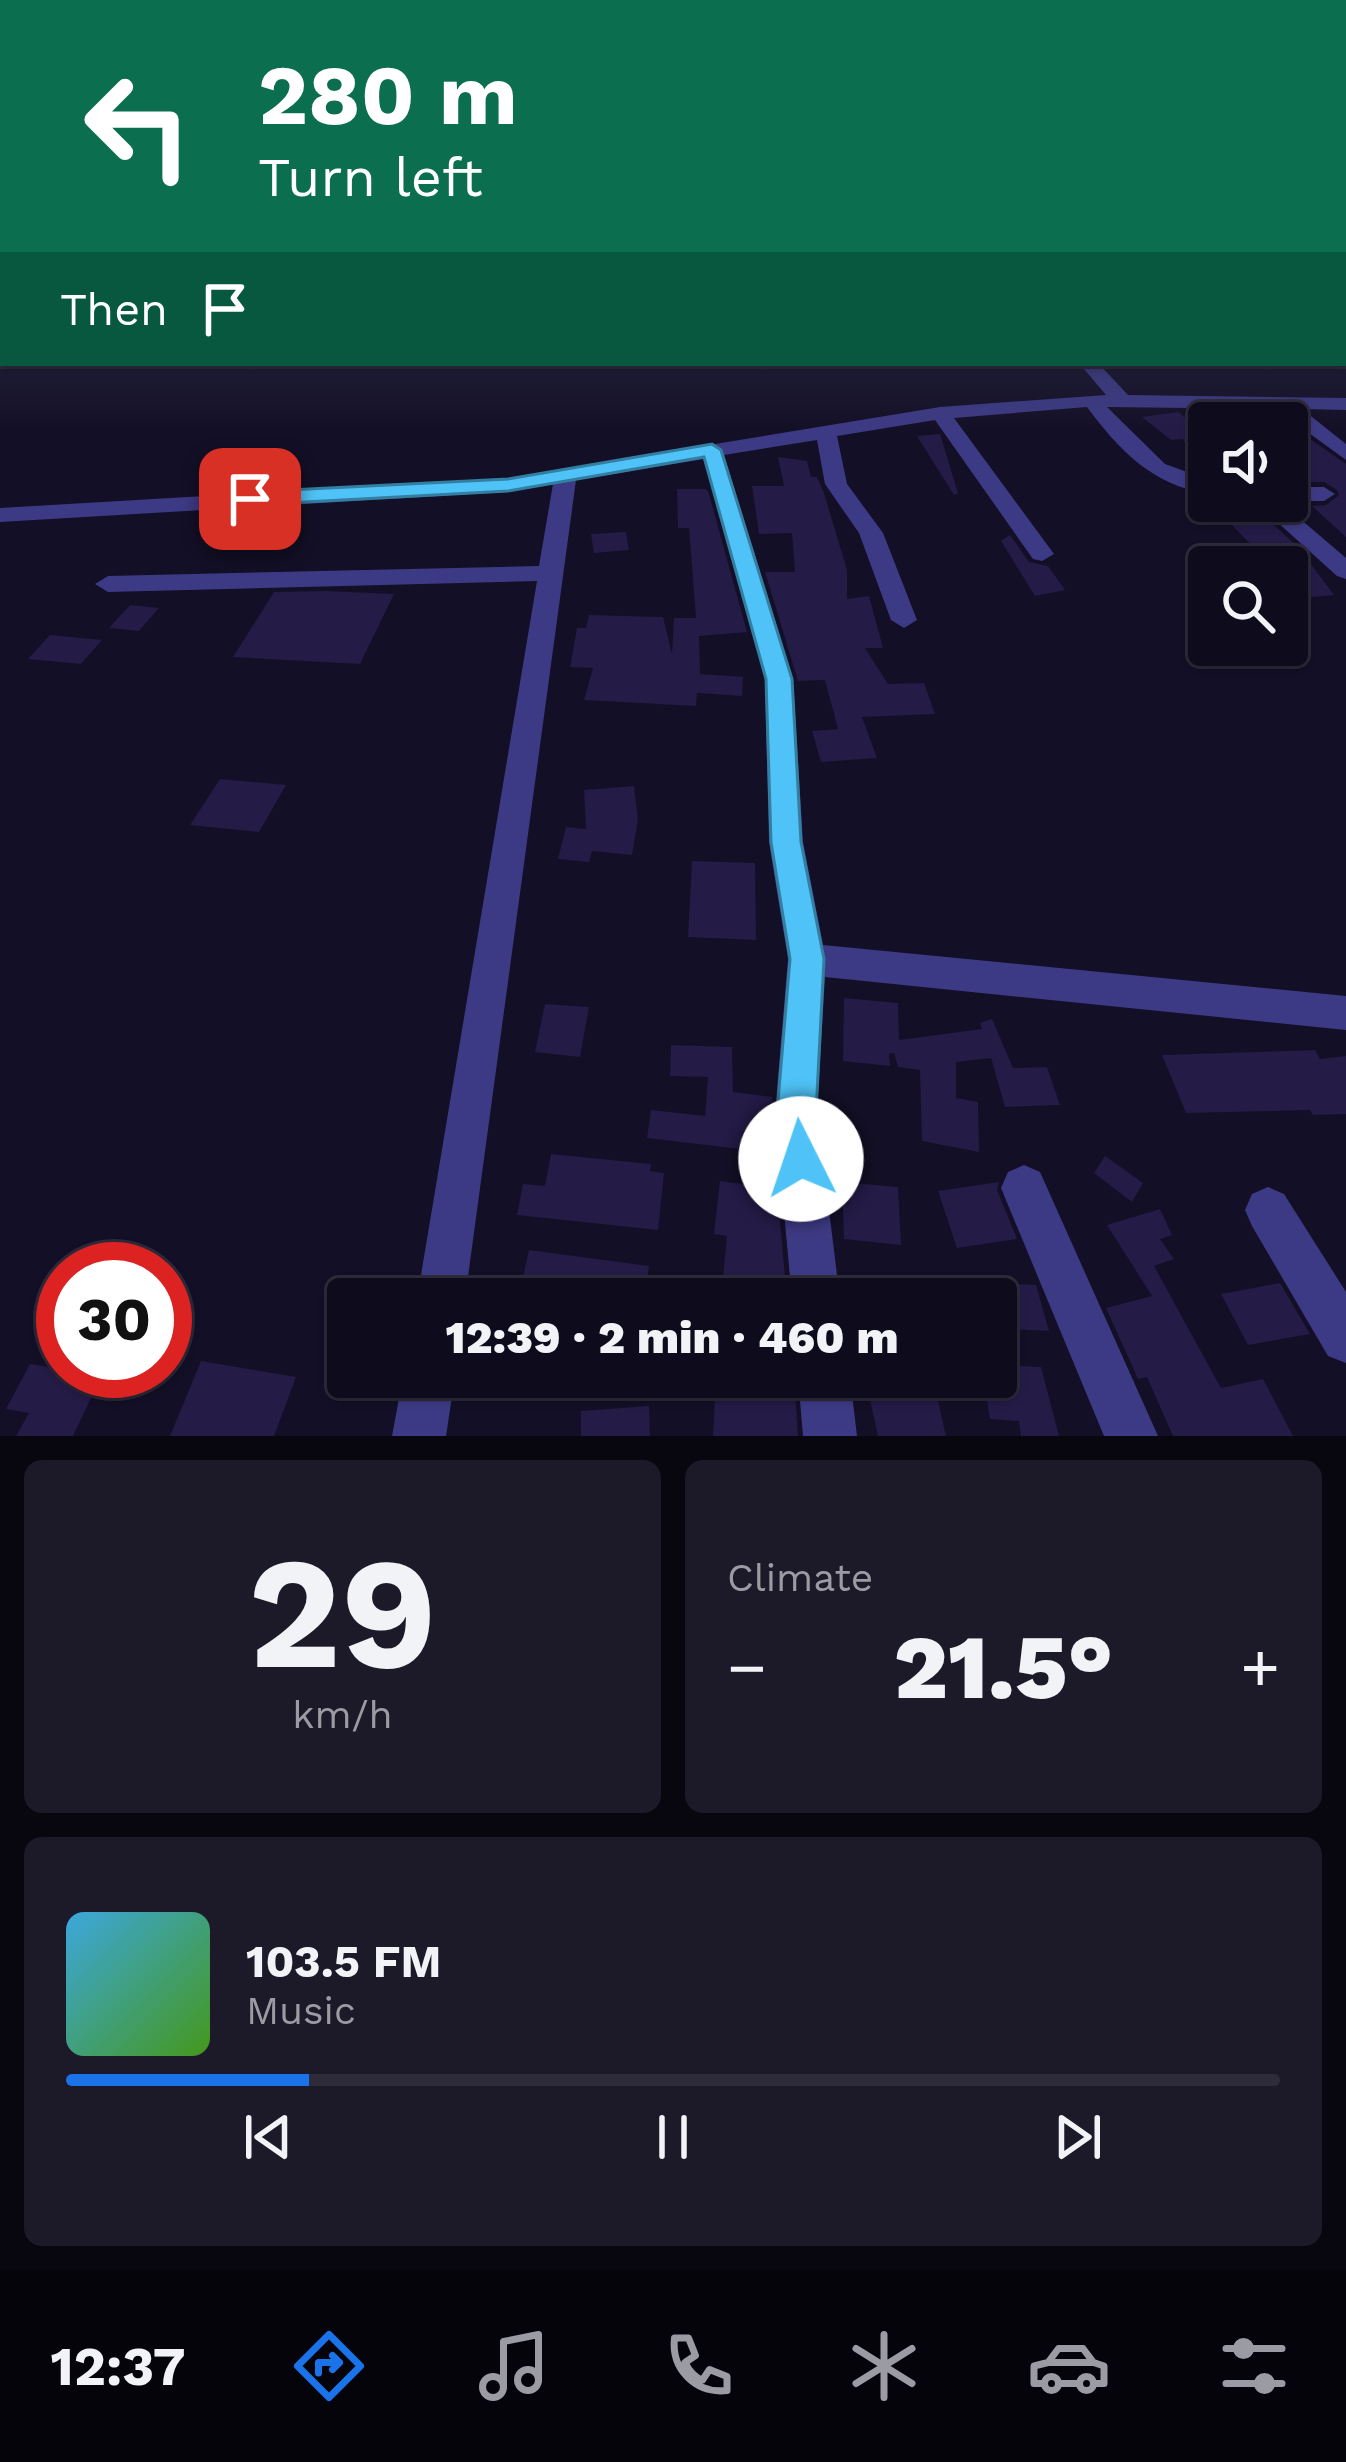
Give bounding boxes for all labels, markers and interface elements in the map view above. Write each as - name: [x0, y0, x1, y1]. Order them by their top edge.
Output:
- text: 280 m: [258, 46, 518, 144]
- icon: left: [60, 48, 216, 204]
- text: Turn left: [258, 146, 483, 209]
- icon: arrive: [192, 276, 258, 342]
- text: Then: [60, 283, 168, 336]
- map controls: [1188, 402, 1308, 666]
- button: sound: [1188, 402, 1308, 522]
- pin: [199, 448, 301, 550]
- icon: arrive: [217, 466, 283, 532]
- button: search: [1188, 546, 1308, 666]
- position arrow: [738, 1096, 864, 1222]
- speed limit sign: 30: [36, 1242, 192, 1398]
- text: 12:39 · 2 min · 460 m: [445, 1311, 899, 1364]
- text: 29: [248, 1522, 437, 1705]
- text: Climate: [727, 1555, 873, 1600]
- text: 21.5°: [894, 1614, 1113, 1720]
- text: −: [727, 1629, 767, 1706]
- text: +: [1240, 1629, 1280, 1706]
- text: km/h: [292, 1692, 393, 1737]
- text: 103.5 FM: [246, 1935, 441, 1988]
- text: Music: [246, 1988, 356, 2033]
- icon: previous: [235, 2104, 301, 2170]
- icon: pause: [640, 2104, 706, 2170]
- icon: next: [1045, 2104, 1111, 2170]
- icon: directions: [287, 2324, 371, 2408]
- icon: music: [472, 2324, 556, 2408]
- icon: phone: [657, 2324, 741, 2408]
- icon: climate: [842, 2324, 926, 2408]
- icon: car: [1027, 2324, 1111, 2408]
- icon: filters: [1212, 2324, 1296, 2408]
- text: 12:37: [50, 2335, 186, 2398]

